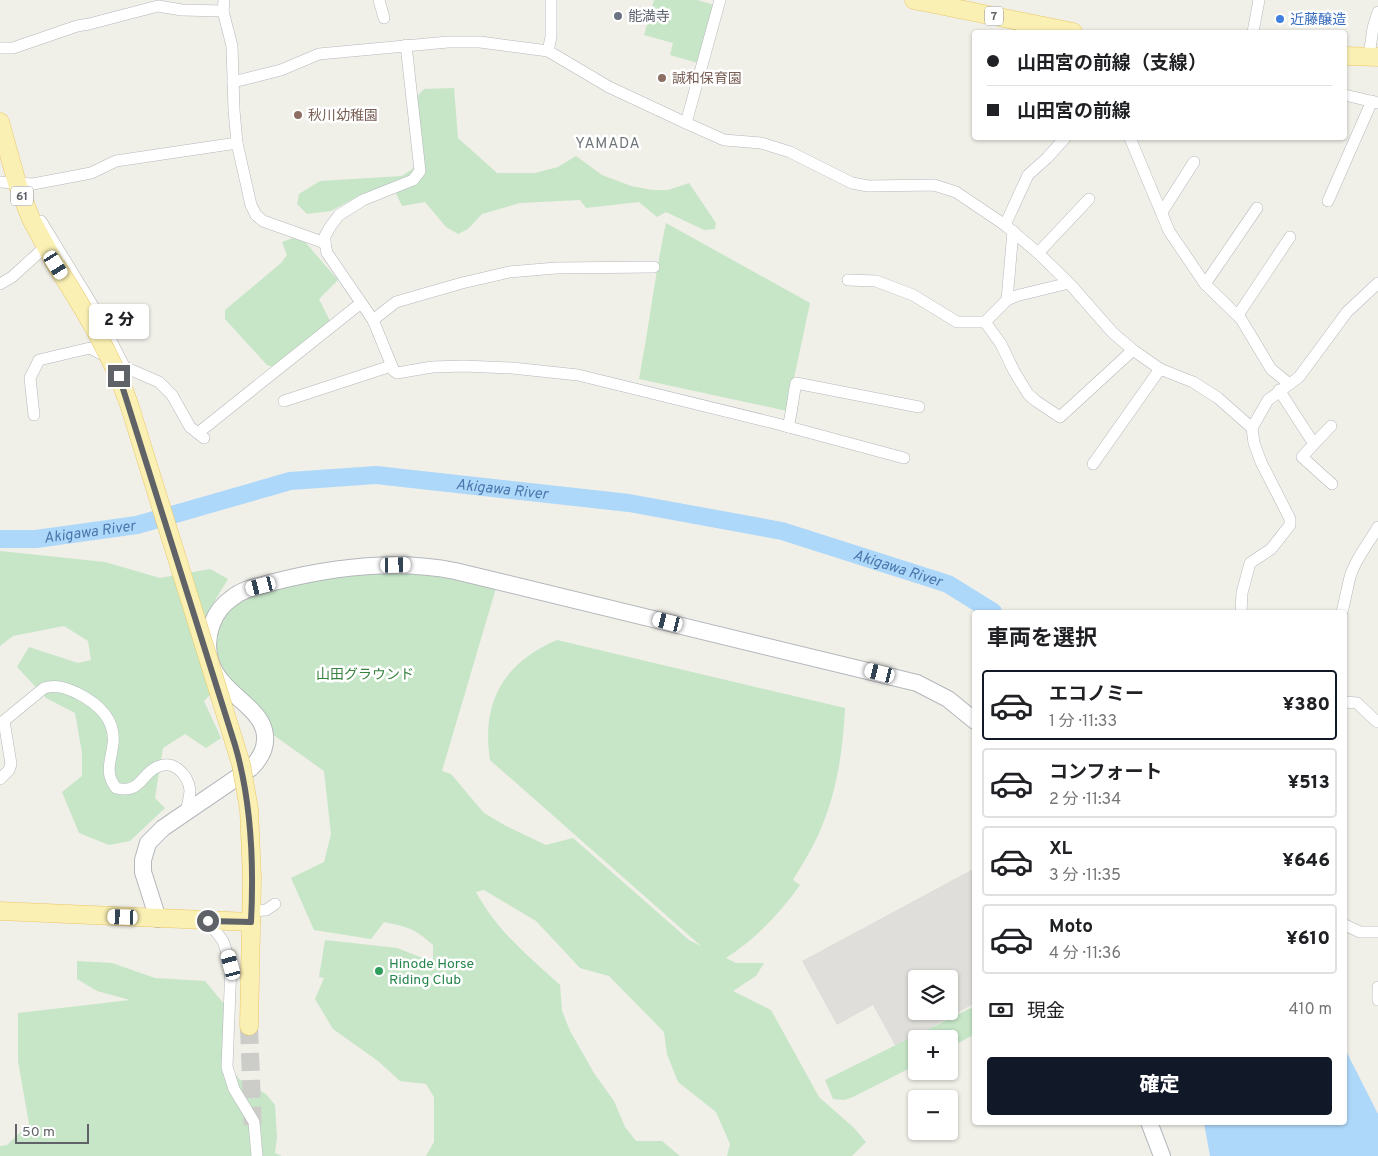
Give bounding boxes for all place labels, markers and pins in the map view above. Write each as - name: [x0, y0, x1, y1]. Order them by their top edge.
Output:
- place label: 能満寺: [628, 8, 670, 26]
- marker: 能満寺: [612, 10, 624, 22]
- place label: 近藤醸造: [1290, 12, 1346, 29]
- marker: 近藤醸造: [1274, 13, 1286, 25]
- place label: 誠和保育園: [672, 71, 742, 88]
- marker: 誠和保育園: [656, 72, 668, 84]
- place label: 秋川幼稚園: [308, 108, 378, 125]
- marker: 秋川幼稚園: [292, 109, 304, 121]
- place label: Hinode Horse Riding Club: [389, 956, 474, 989]
- marker: Hinode Horse Riding Club: [373, 965, 385, 977]

